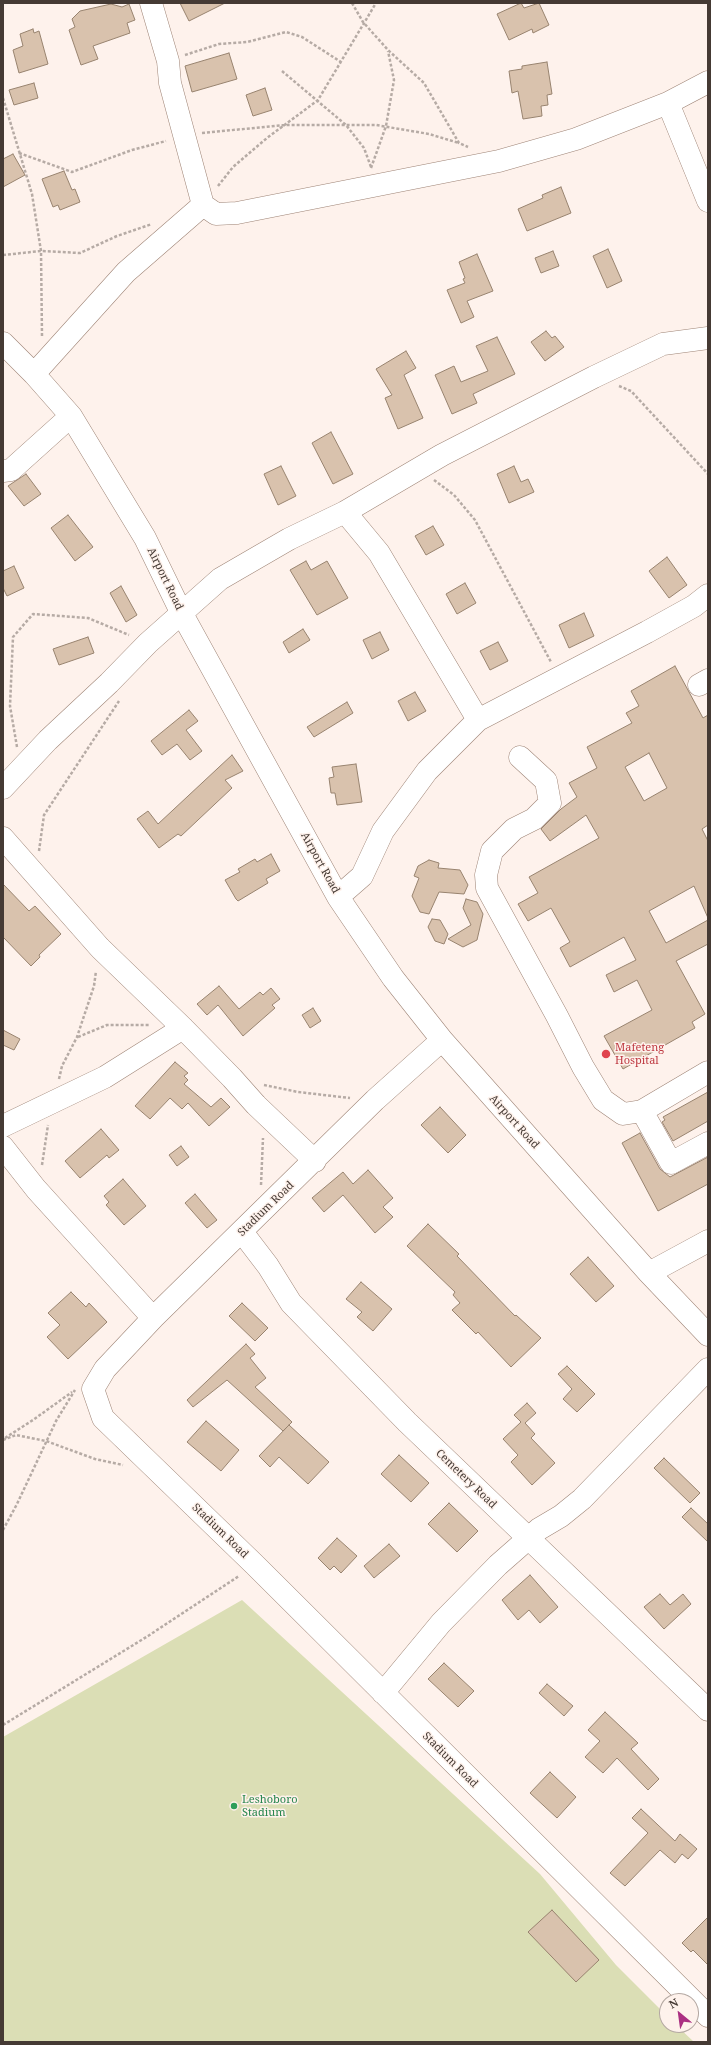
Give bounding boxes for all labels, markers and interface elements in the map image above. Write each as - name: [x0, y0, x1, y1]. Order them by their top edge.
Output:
- street label: Airport Road: [144, 546, 186, 612]
- street label: Airport Road: [298, 830, 342, 896]
- place label: Mafeteng Hospital: [615, 1041, 664, 1067]
- marker: Mafeteng Hospital: [600, 1048, 612, 1060]
- street label: Airport Road: [486, 1092, 542, 1152]
- street label: Stadium Road: [235, 1179, 297, 1239]
- street label: Cemetery Road: [433, 1447, 499, 1511]
- street label: Stadium Road: [189, 1501, 251, 1561]
- street label: Stadium Road: [419, 1729, 481, 1791]
- place label: Leshoboro Stadium: [242, 1793, 298, 1819]
- marker: Leshoboro Stadium: [229, 1801, 239, 1811]
- north arrow: [659, 1993, 699, 2033]
- text: N: [666, 1994, 681, 2012]

